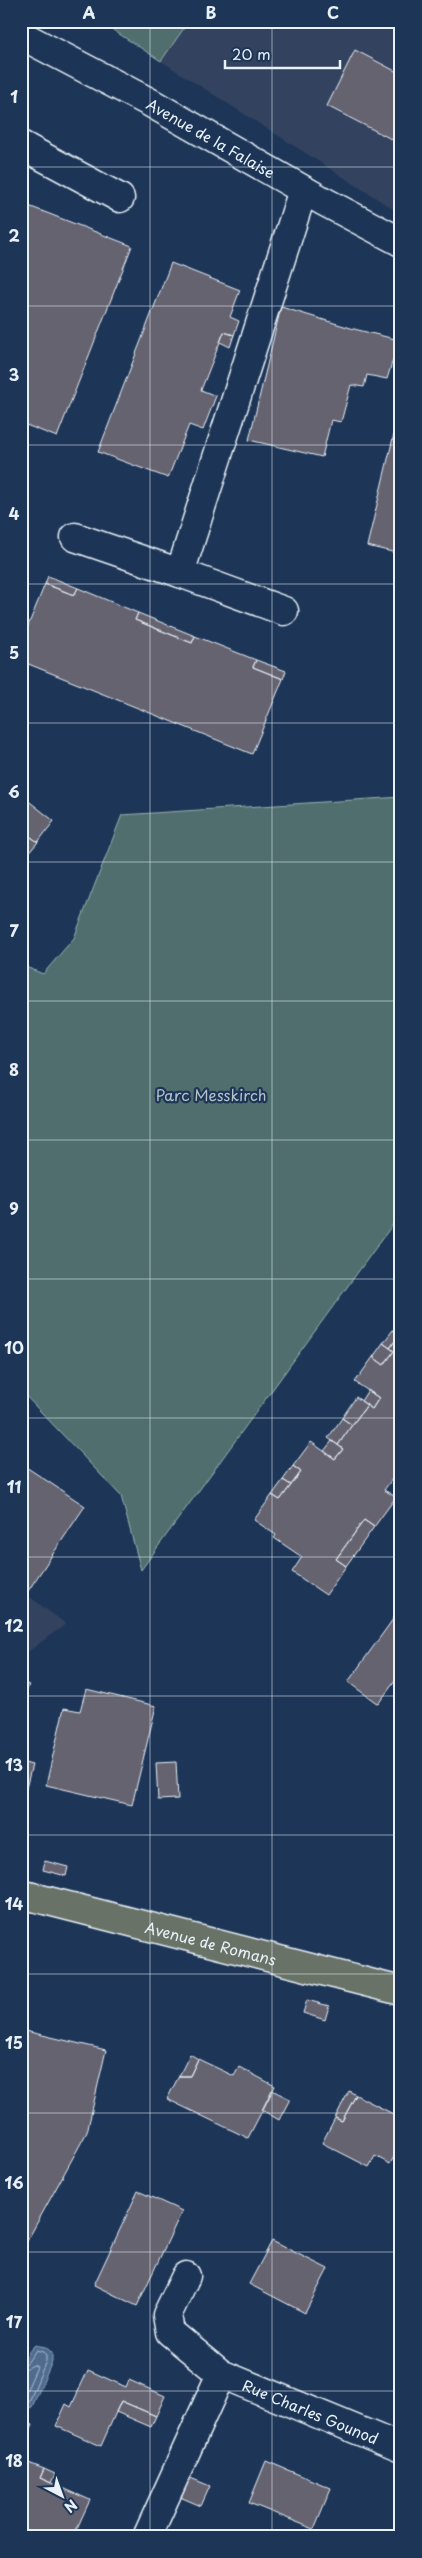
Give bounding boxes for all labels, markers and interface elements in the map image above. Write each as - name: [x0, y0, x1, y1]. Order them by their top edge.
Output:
- text: A: [83, 0, 96, 24]
- text: B: [206, 0, 217, 24]
- text: C: [327, 0, 339, 24]
- scale bar: [225, 38, 340, 70]
- text: 20 m: [232, 42, 271, 65]
- text: 1: [10, 84, 18, 108]
- street label: Avenue de la Falaise: [143, 92, 280, 183]
- text: 2: [8, 223, 20, 247]
- text: 3: [9, 362, 19, 386]
- text: 4: [9, 501, 20, 525]
- text: 5: [9, 640, 19, 664]
- text: 6: [8, 779, 20, 803]
- text: 7: [9, 918, 19, 942]
- text: 8: [9, 1057, 19, 1081]
- park label: Parc Messkirch: [156, 1083, 267, 1106]
- text: 9: [9, 1196, 19, 1220]
- text: 10: [4, 1335, 24, 1359]
- text: 11: [7, 1474, 21, 1498]
- text: 12: [5, 1613, 23, 1637]
- text: 13: [5, 1752, 23, 1776]
- text: 14: [5, 1891, 23, 1915]
- street label: Avenue de Romans: [143, 1915, 279, 1970]
- text: 15: [5, 2030, 23, 2054]
- text: 16: [5, 2170, 23, 2194]
- text: 17: [6, 2309, 23, 2333]
- street label: Rue Charles Gounod: [239, 2373, 382, 2449]
- text: 18: [5, 2448, 23, 2472]
- north arrow: [38, 2470, 88, 2520]
- text: N: [60, 2495, 82, 2518]

